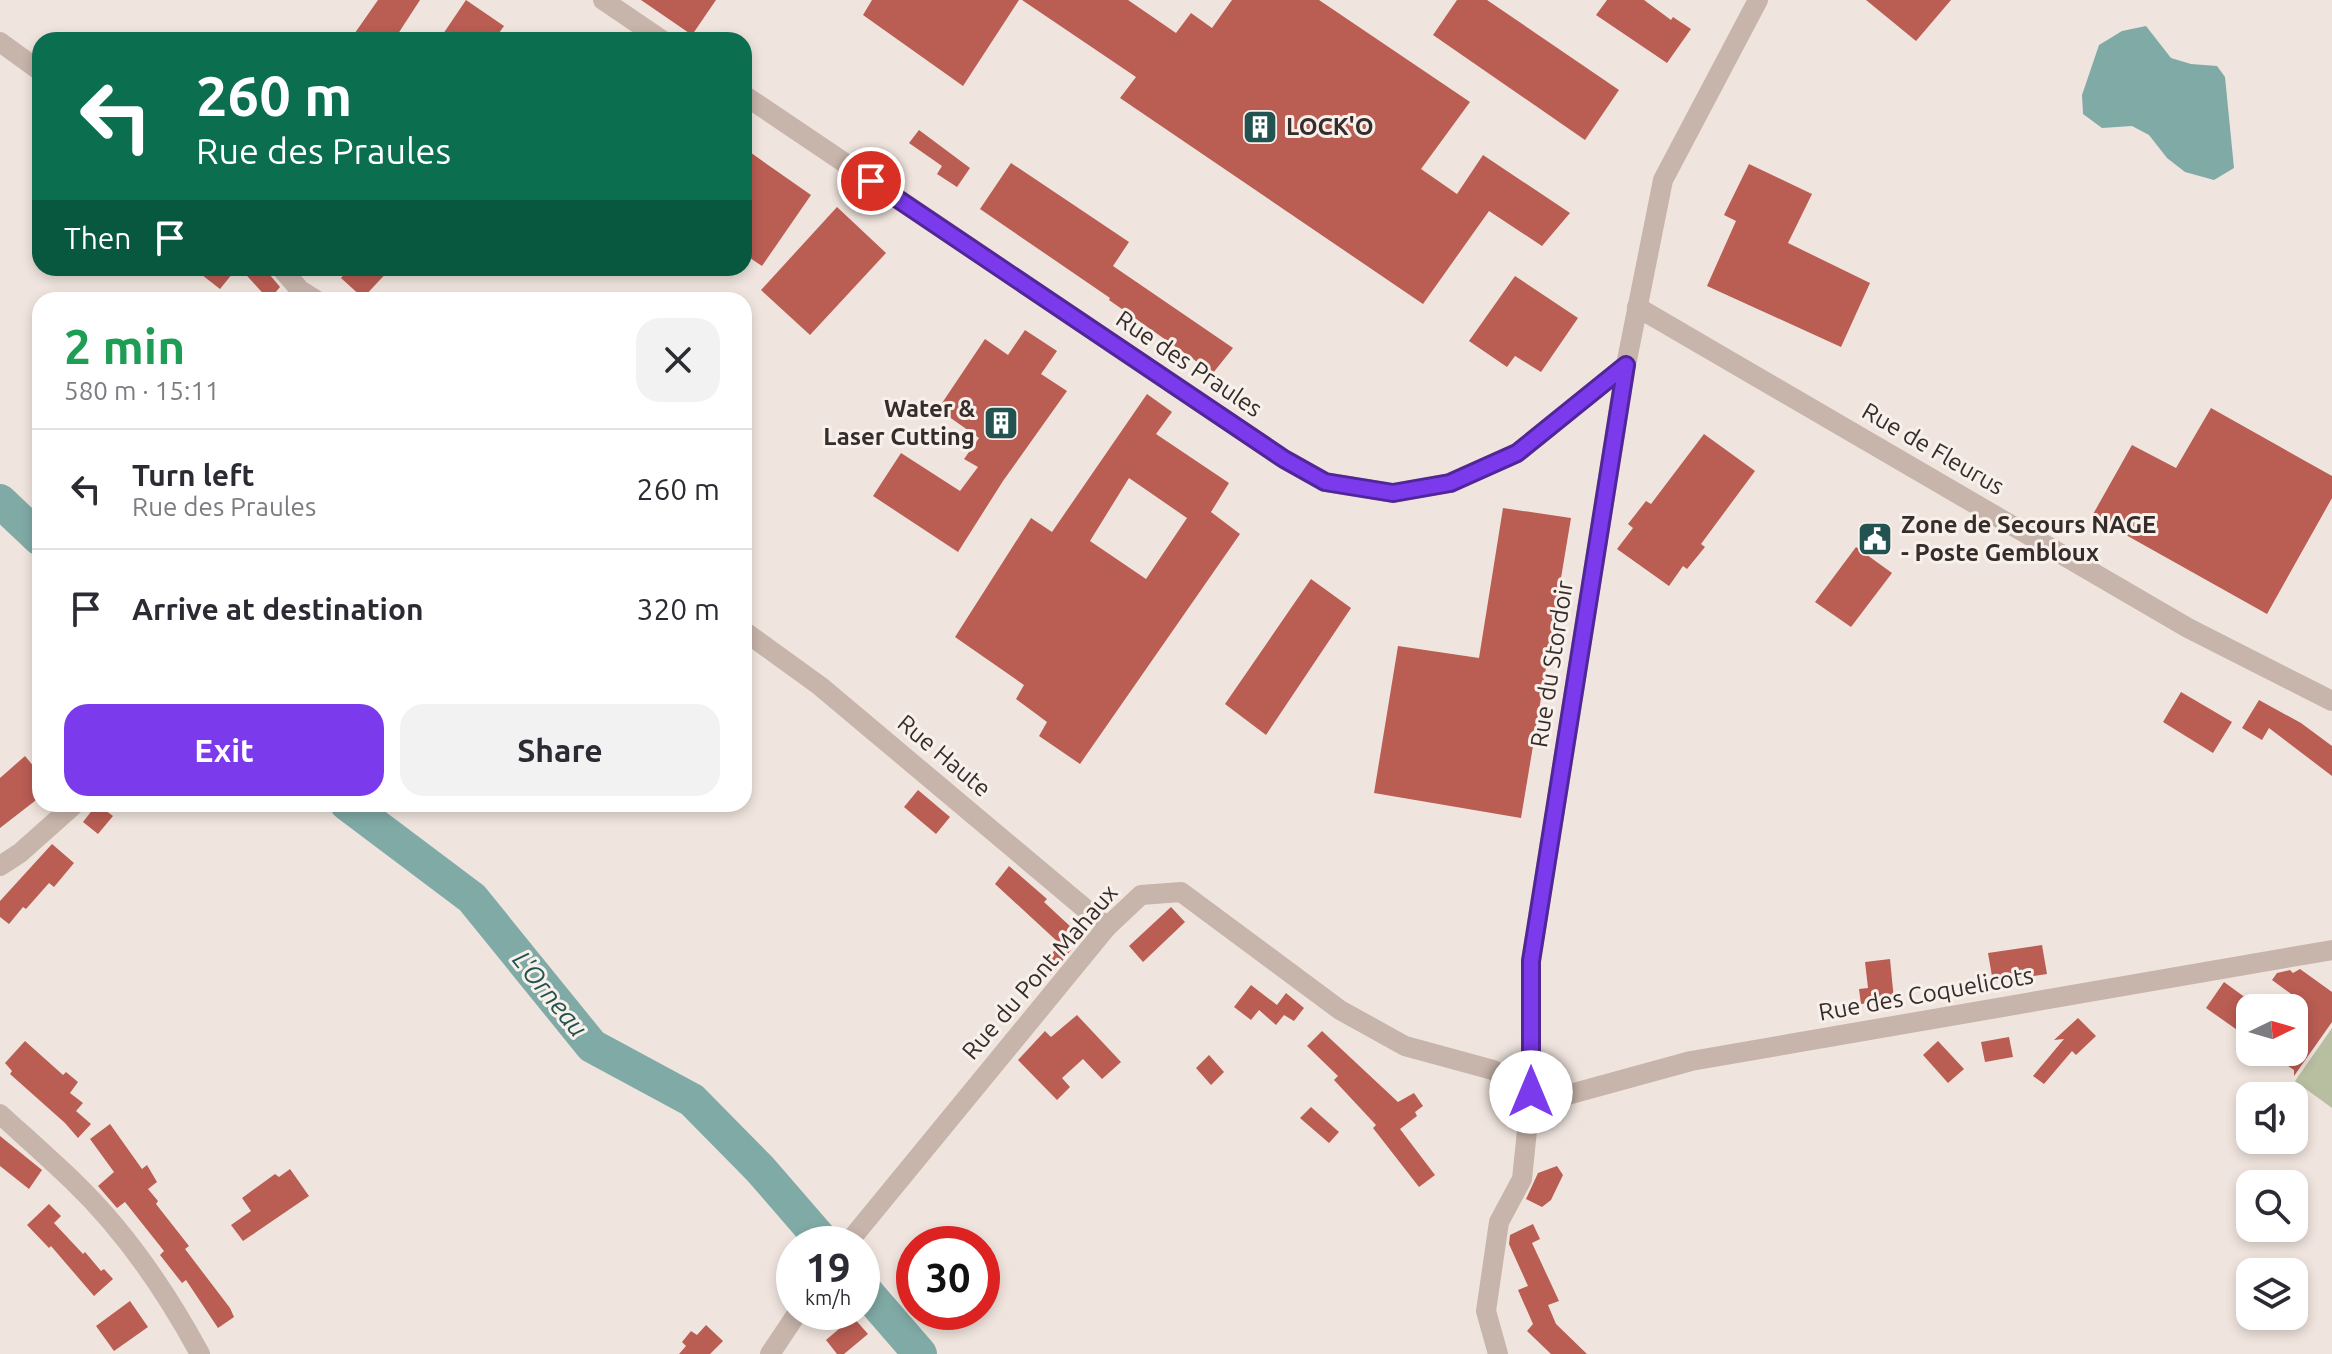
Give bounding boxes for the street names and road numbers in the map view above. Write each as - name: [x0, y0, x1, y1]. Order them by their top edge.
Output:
- street label: Rue des Praules: [1111, 305, 1267, 422]
- street label: Rue de Fleurus: [1858, 397, 2009, 500]
- street label: Rue du Stordoir: [1525, 578, 1578, 749]
- street label: Rue Haute: [892, 709, 996, 802]
- street label: Rue du Pont Mahaux: [956, 879, 1123, 1064]
- street label: Rue des Coquelicots: [1817, 961, 2035, 1026]

